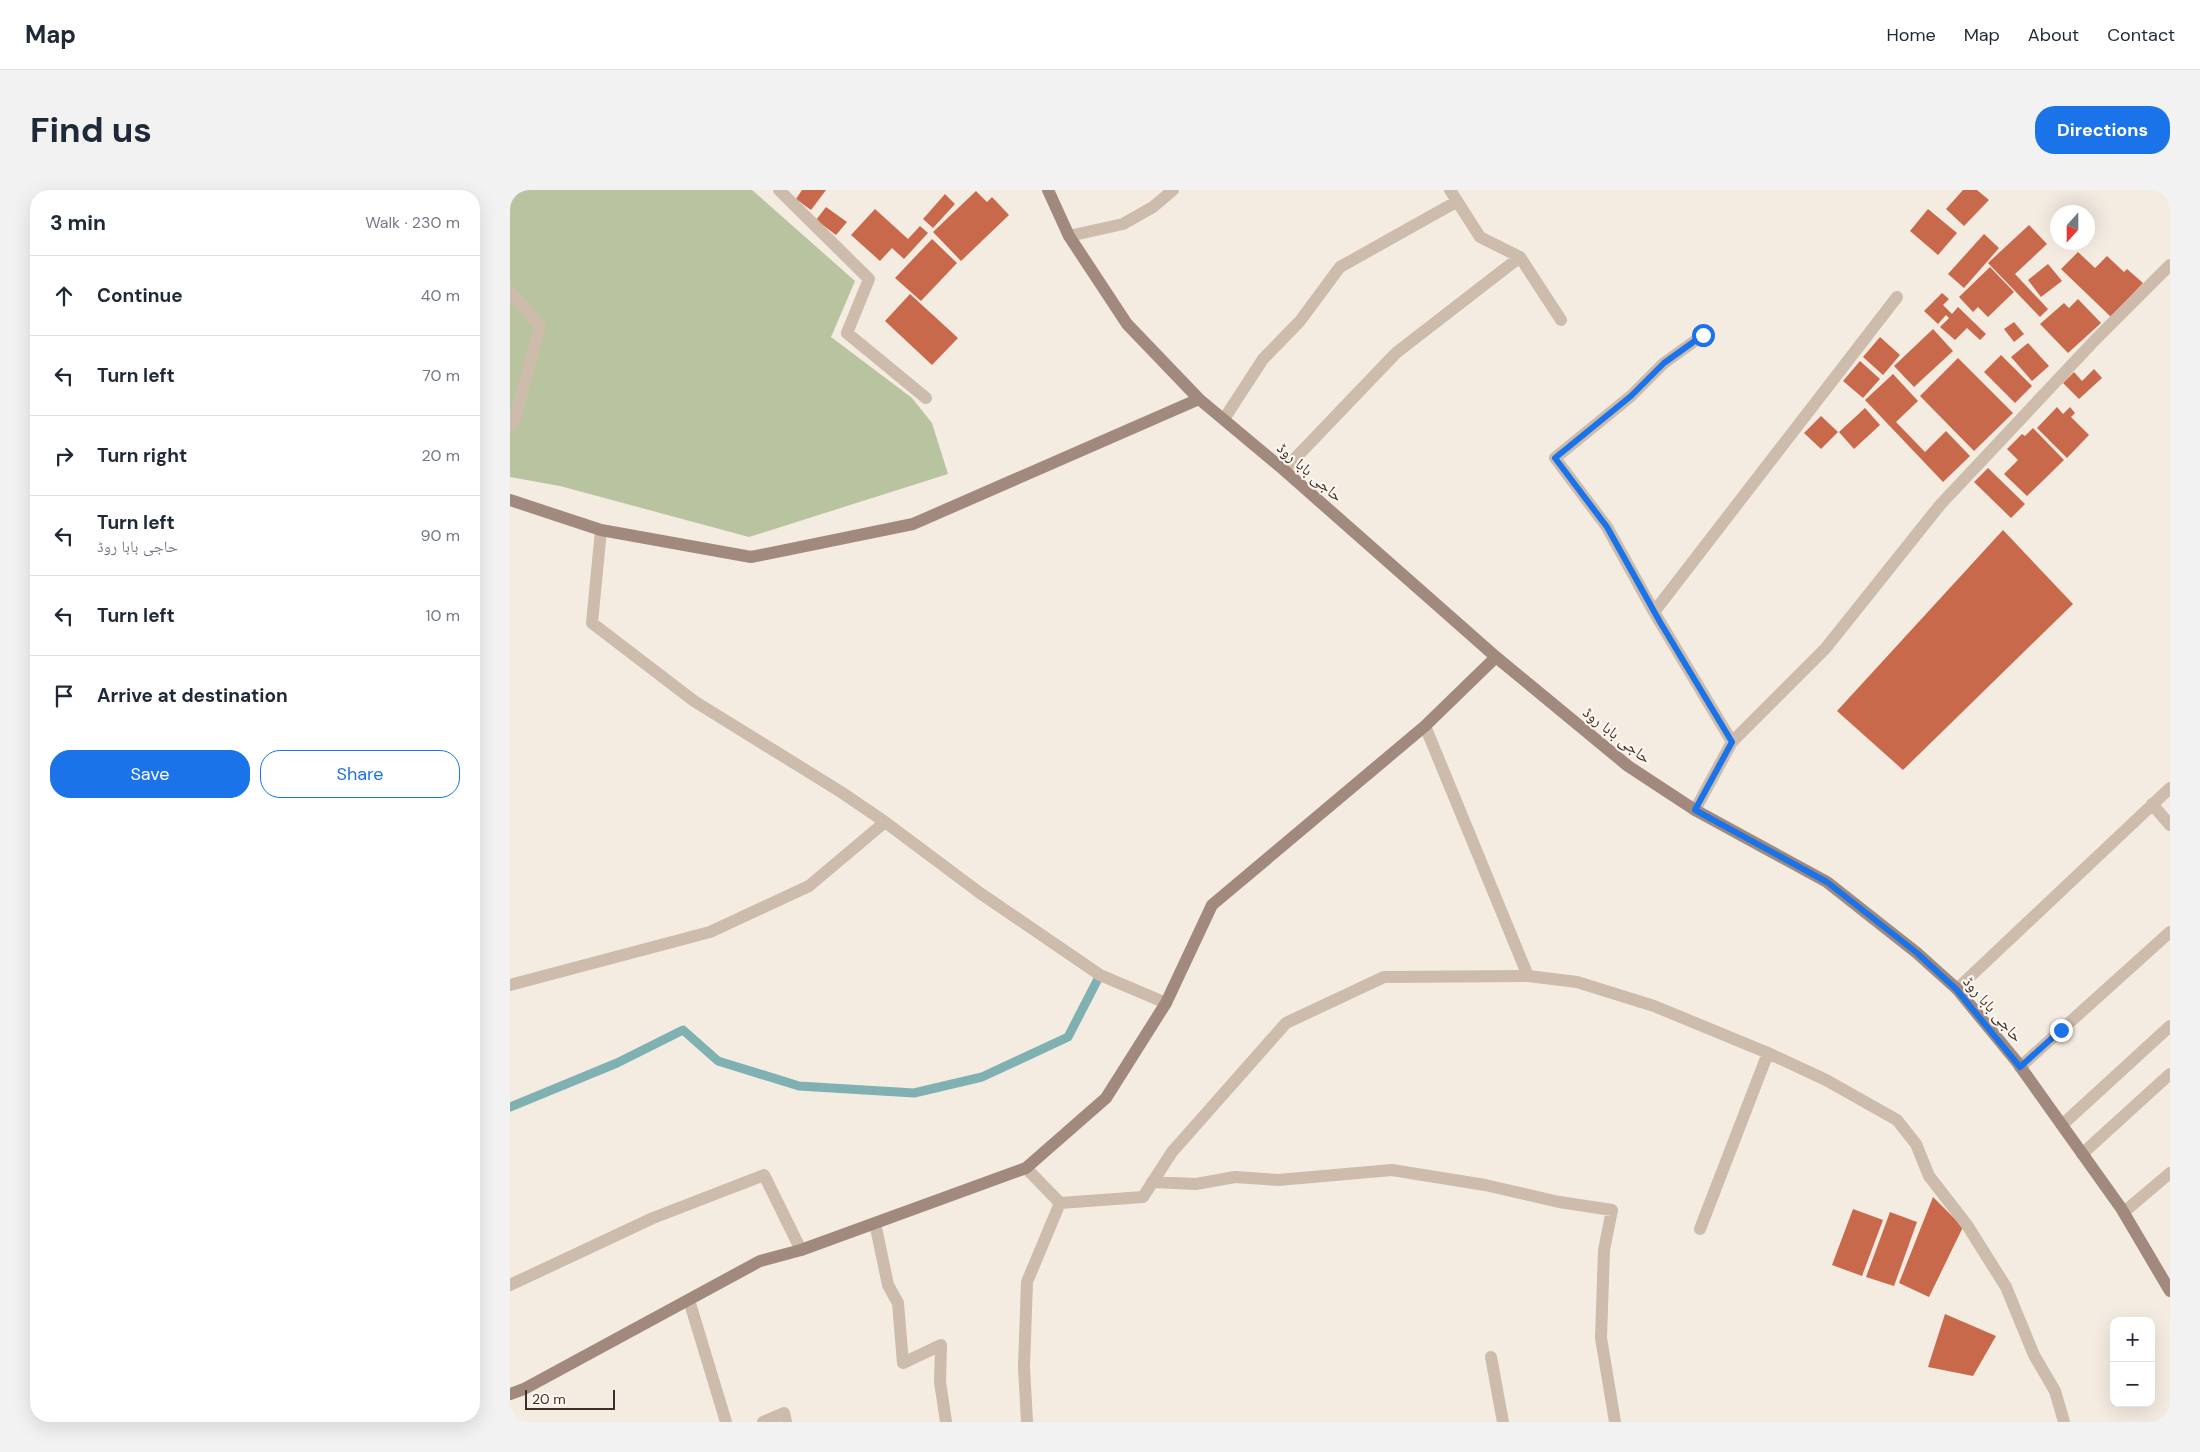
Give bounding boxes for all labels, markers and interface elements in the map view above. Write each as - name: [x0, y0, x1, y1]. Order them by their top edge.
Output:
- text: Map: [25, 19, 76, 50]
- text: Home: [1886, 23, 1936, 47]
- text: Map: [1964, 23, 2000, 47]
- text: About: [2028, 23, 2079, 47]
- text: Contact: [2107, 23, 2175, 47]
- button: Directions: [2035, 106, 2170, 154]
- text: Find us: [30, 107, 152, 153]
- north arrow: [2050, 205, 2095, 250]
- text: 3 min: [50, 209, 106, 237]
- text: Walk · 230 m: [365, 212, 460, 233]
- icon: ahead: [50, 282, 78, 310]
- text: Continue: [97, 283, 183, 308]
- text: 40 m: [421, 285, 460, 306]
- route start: [1692, 324, 1715, 347]
- icon: left: [50, 362, 78, 390]
- text: Turn left: [97, 363, 175, 388]
- text: 70 m: [422, 365, 460, 386]
- street label: حاجی بابا روڈ: [1273, 437, 1347, 507]
- icon: right: [50, 442, 78, 470]
- text: Turn right: [97, 443, 187, 468]
- text: 20 m: [421, 445, 460, 466]
- text: Turn left: [97, 510, 175, 535]
- icon: left: [50, 522, 78, 550]
- text: 90 m: [420, 525, 460, 546]
- text: حاجی بابا روڈ: [97, 536, 178, 557]
- icon: left: [50, 602, 78, 630]
- text: Turn left: [97, 603, 175, 628]
- text: 10 m: [426, 605, 460, 626]
- icon: arrive: [50, 682, 78, 710]
- text: Arrive at destination: [97, 683, 288, 708]
- street label: حاجی بابا روڈ: [1579, 702, 1655, 768]
- button: Save: [50, 750, 250, 798]
- button: Share: [260, 750, 460, 798]
- street label: حاجی بابا روڈ: [1958, 972, 2028, 1046]
- route end: [2050, 1019, 2073, 1042]
- map controls: [2110, 1317, 2155, 1407]
- button: +: [2110, 1317, 2155, 1362]
- button: −: [2110, 1362, 2155, 1407]
- scale bar: [525, 1387, 615, 1410]
- text: 20 m: [532, 1390, 566, 1408]

